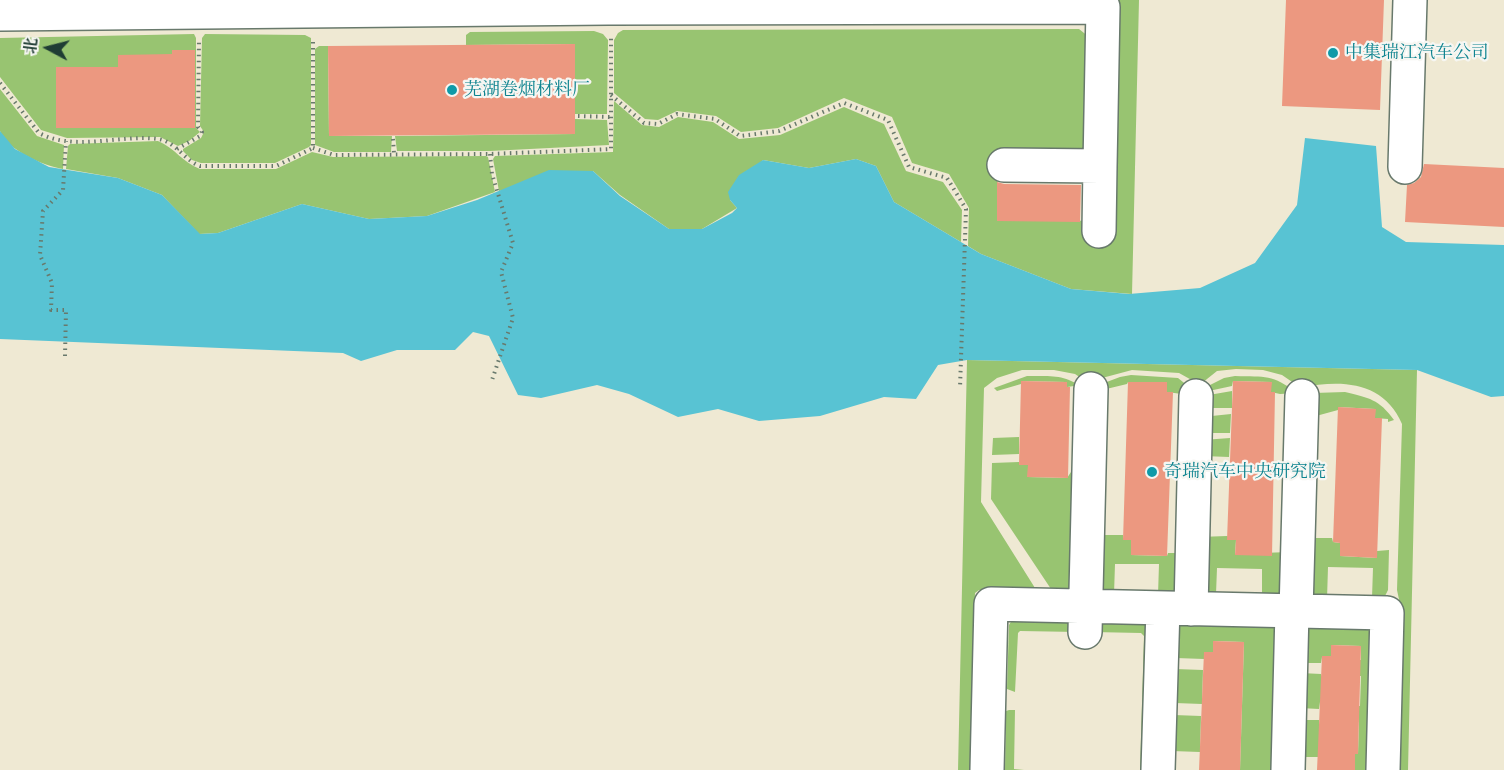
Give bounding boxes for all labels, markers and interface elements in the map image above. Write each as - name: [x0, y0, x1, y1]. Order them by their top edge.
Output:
- north arrow: [18, 18, 78, 78]
- text: 北: [17, 36, 43, 55]
- place label: 中集瑞江汽车公司: [1345, 42, 1489, 64]
- marker: 中集瑞江汽车公司: [1326, 46, 1340, 60]
- place label: 芜湖卷烟材料厂: [464, 79, 590, 101]
- marker: 芜湖卷烟材料厂: [445, 83, 459, 97]
- place label: 奇瑞汽车中央研究院: [1164, 461, 1326, 483]
- marker: 奇瑞汽车中央研究院: [1145, 465, 1159, 479]

